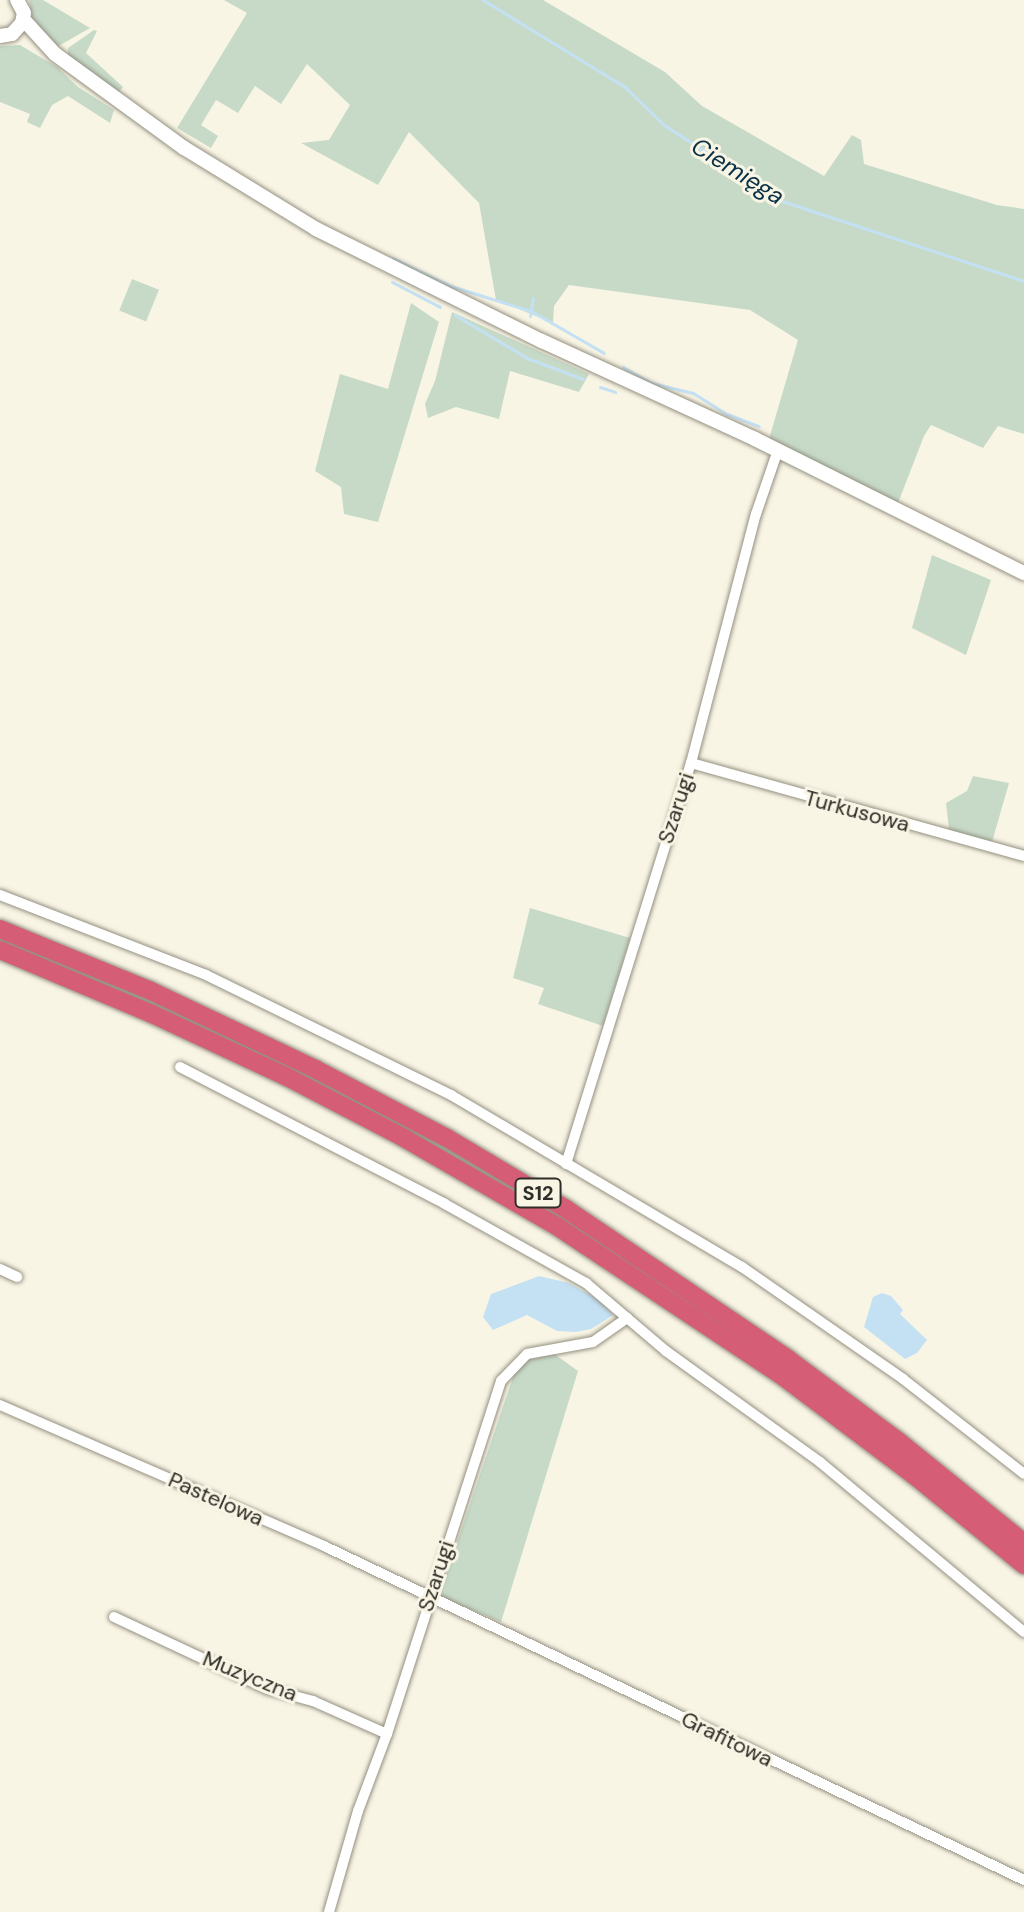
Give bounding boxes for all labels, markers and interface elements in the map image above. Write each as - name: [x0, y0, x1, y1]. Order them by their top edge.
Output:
- water label: Ciemięga: [686, 131, 790, 211]
- street label: Szarugi: [652, 769, 700, 847]
- street label: Turkusowa: [802, 784, 912, 838]
- road number: S12: [514, 1177, 562, 1209]
- street label: Pastelowa: [164, 1466, 268, 1532]
- street label: Szarugi: [412, 1537, 460, 1615]
- street label: Muzyczna: [199, 1645, 301, 1707]
- street label: Grafitowa: [677, 1706, 777, 1772]

